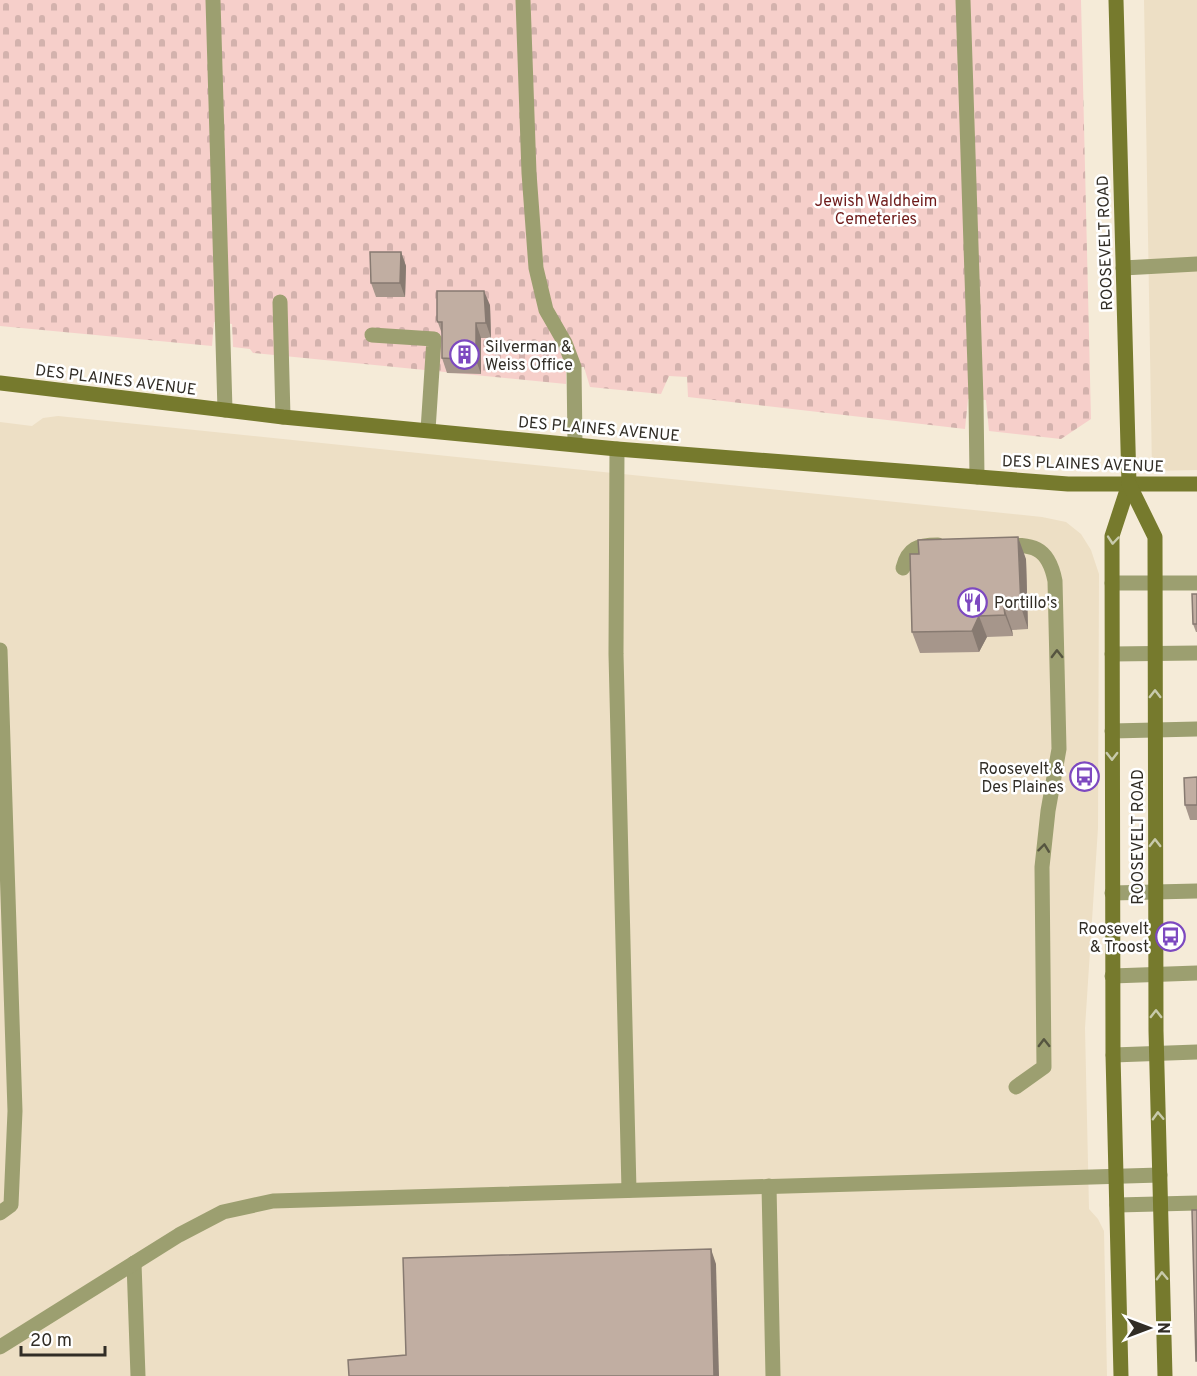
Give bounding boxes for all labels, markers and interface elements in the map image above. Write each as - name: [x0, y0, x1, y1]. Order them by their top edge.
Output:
- street label: ROOSEVELT ROAD: [1094, 175, 1118, 311]
- park label: Jewish Waldheim Cemeteries: [815, 192, 937, 230]
- place label: Silverman & Weiss Office: [485, 338, 573, 376]
- building icon: Silverman & Weiss Office: [448, 339, 480, 371]
- street label: DES PLAINES AVENUE: [34, 361, 198, 401]
- street label: DES PLAINES AVENUE: [517, 413, 681, 447]
- street label: DES PLAINES AVENUE: [1001, 452, 1164, 478]
- one-way arrow: [1107, 536, 1120, 545]
- restaurant icon: Portillo's: [957, 586, 989, 618]
- place label: Portillo's: [994, 594, 1057, 614]
- one-way arrow: [1050, 649, 1063, 658]
- one-way arrow: [1149, 690, 1161, 699]
- one-way arrow: [1106, 752, 1118, 761]
- place label: Roosevelt & Des Plaines: [979, 760, 1064, 798]
- bus stop icon: Roosevelt & Des Plaines: [1069, 761, 1101, 793]
- street label: ROOSEVELT ROAD: [1129, 769, 1149, 905]
- one-way arrow: [1149, 839, 1161, 848]
- one-way arrow: [1037, 843, 1050, 852]
- place label: Roosevelt & Troost: [1078, 920, 1149, 958]
- bus stop icon: Roosevelt & Troost: [1154, 921, 1186, 953]
- one-way arrow: [1150, 1009, 1162, 1018]
- one-way arrow: [1038, 1038, 1050, 1047]
- one-way arrow: [1152, 1112, 1164, 1121]
- one-way arrow: [1156, 1271, 1169, 1280]
- north arrow: [1119, 1298, 1179, 1358]
- scale bar: [21, 1319, 105, 1357]
- text: N: [1152, 1322, 1172, 1334]
- text: 20 m: [30, 1330, 72, 1353]

